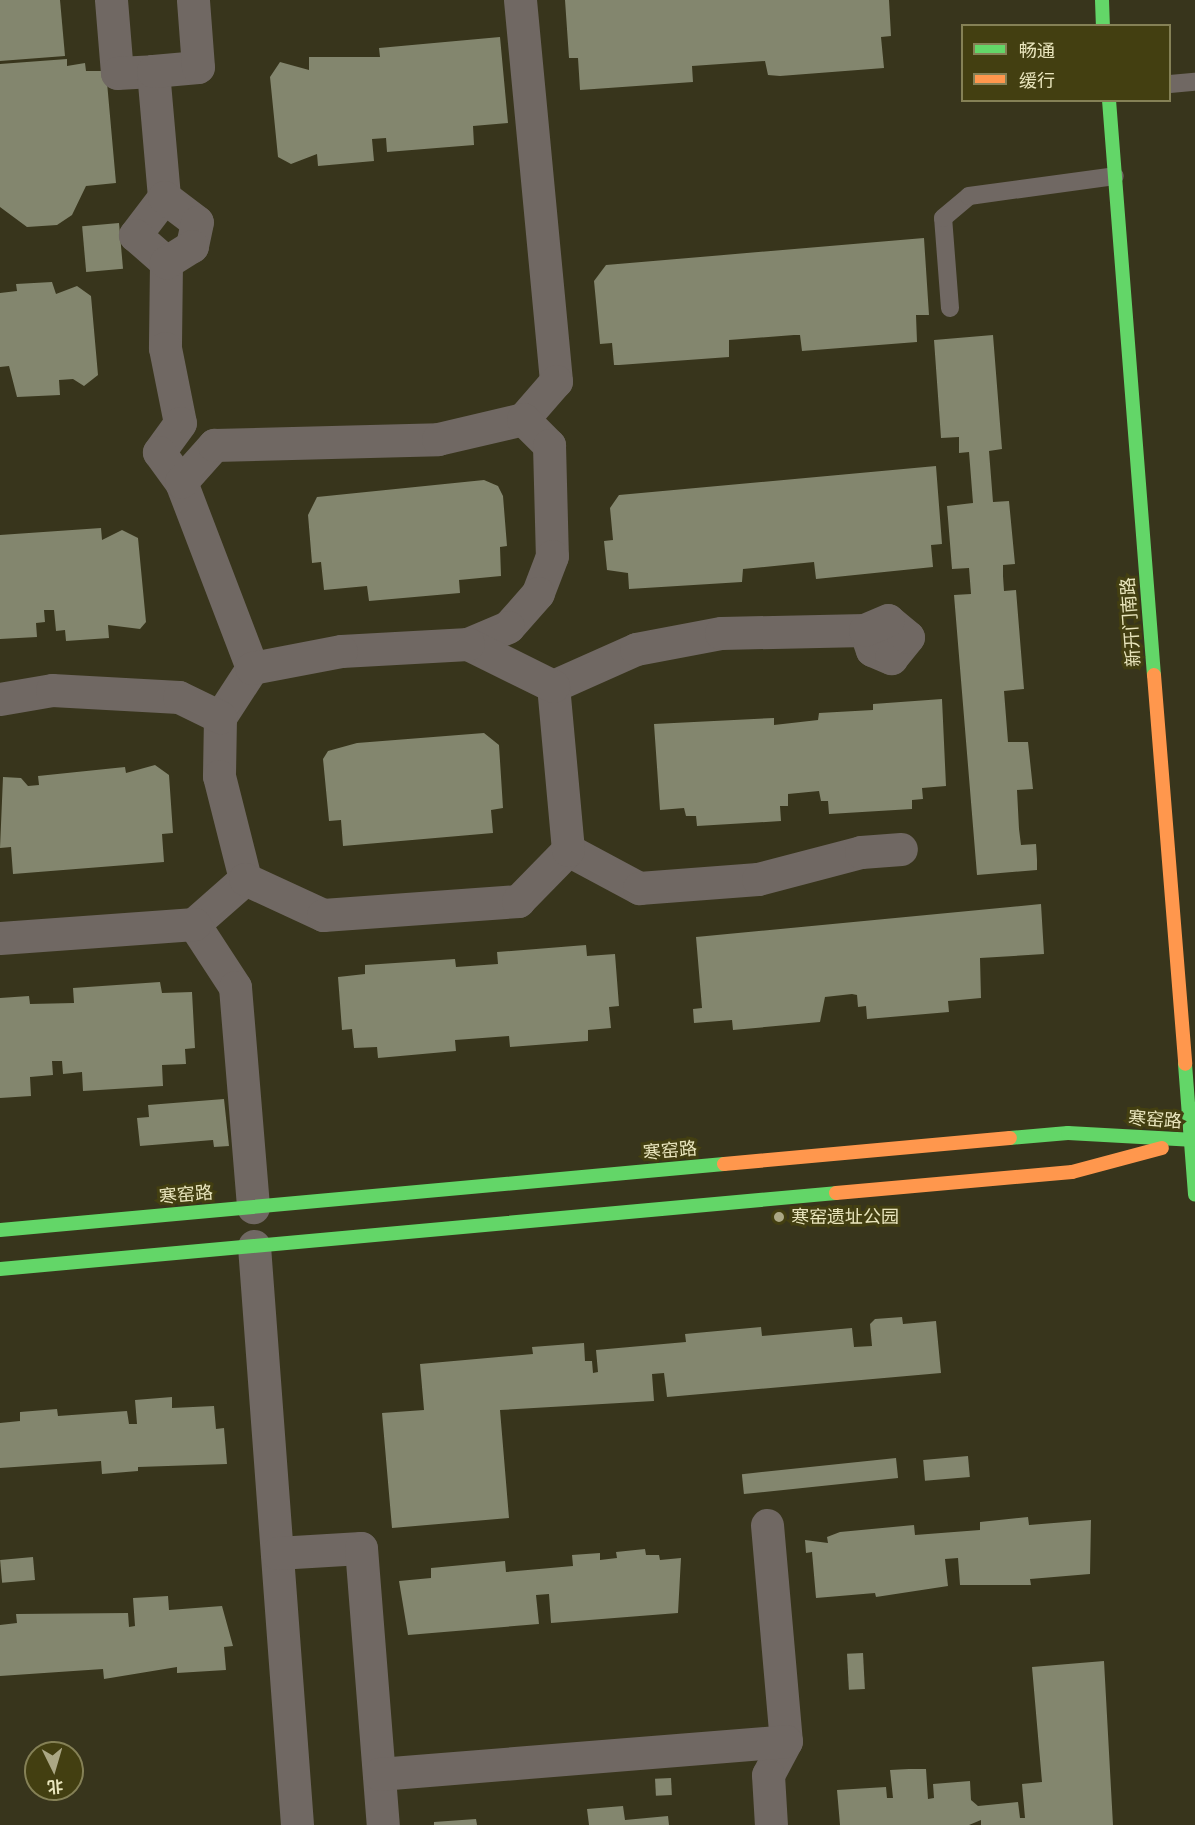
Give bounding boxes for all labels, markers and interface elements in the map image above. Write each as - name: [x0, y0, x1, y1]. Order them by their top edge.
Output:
- legend: [961, 24, 1171, 102]
- text: 畅通: [1019, 38, 1055, 63]
- text: 缓行: [1019, 68, 1055, 93]
- street label: 新开门南路: [1117, 576, 1145, 668]
- street label: 寒窑路: [1127, 1107, 1183, 1133]
- street label: 寒窑路: [642, 1138, 698, 1164]
- street label: 寒窑路: [158, 1182, 214, 1208]
- place label: 寒窑遗址公园: [791, 1206, 899, 1228]
- marker: 寒窑遗址公园: [772, 1210, 786, 1224]
- north arrow: [24, 1741, 84, 1801]
- text: 北: [46, 1775, 64, 1799]

